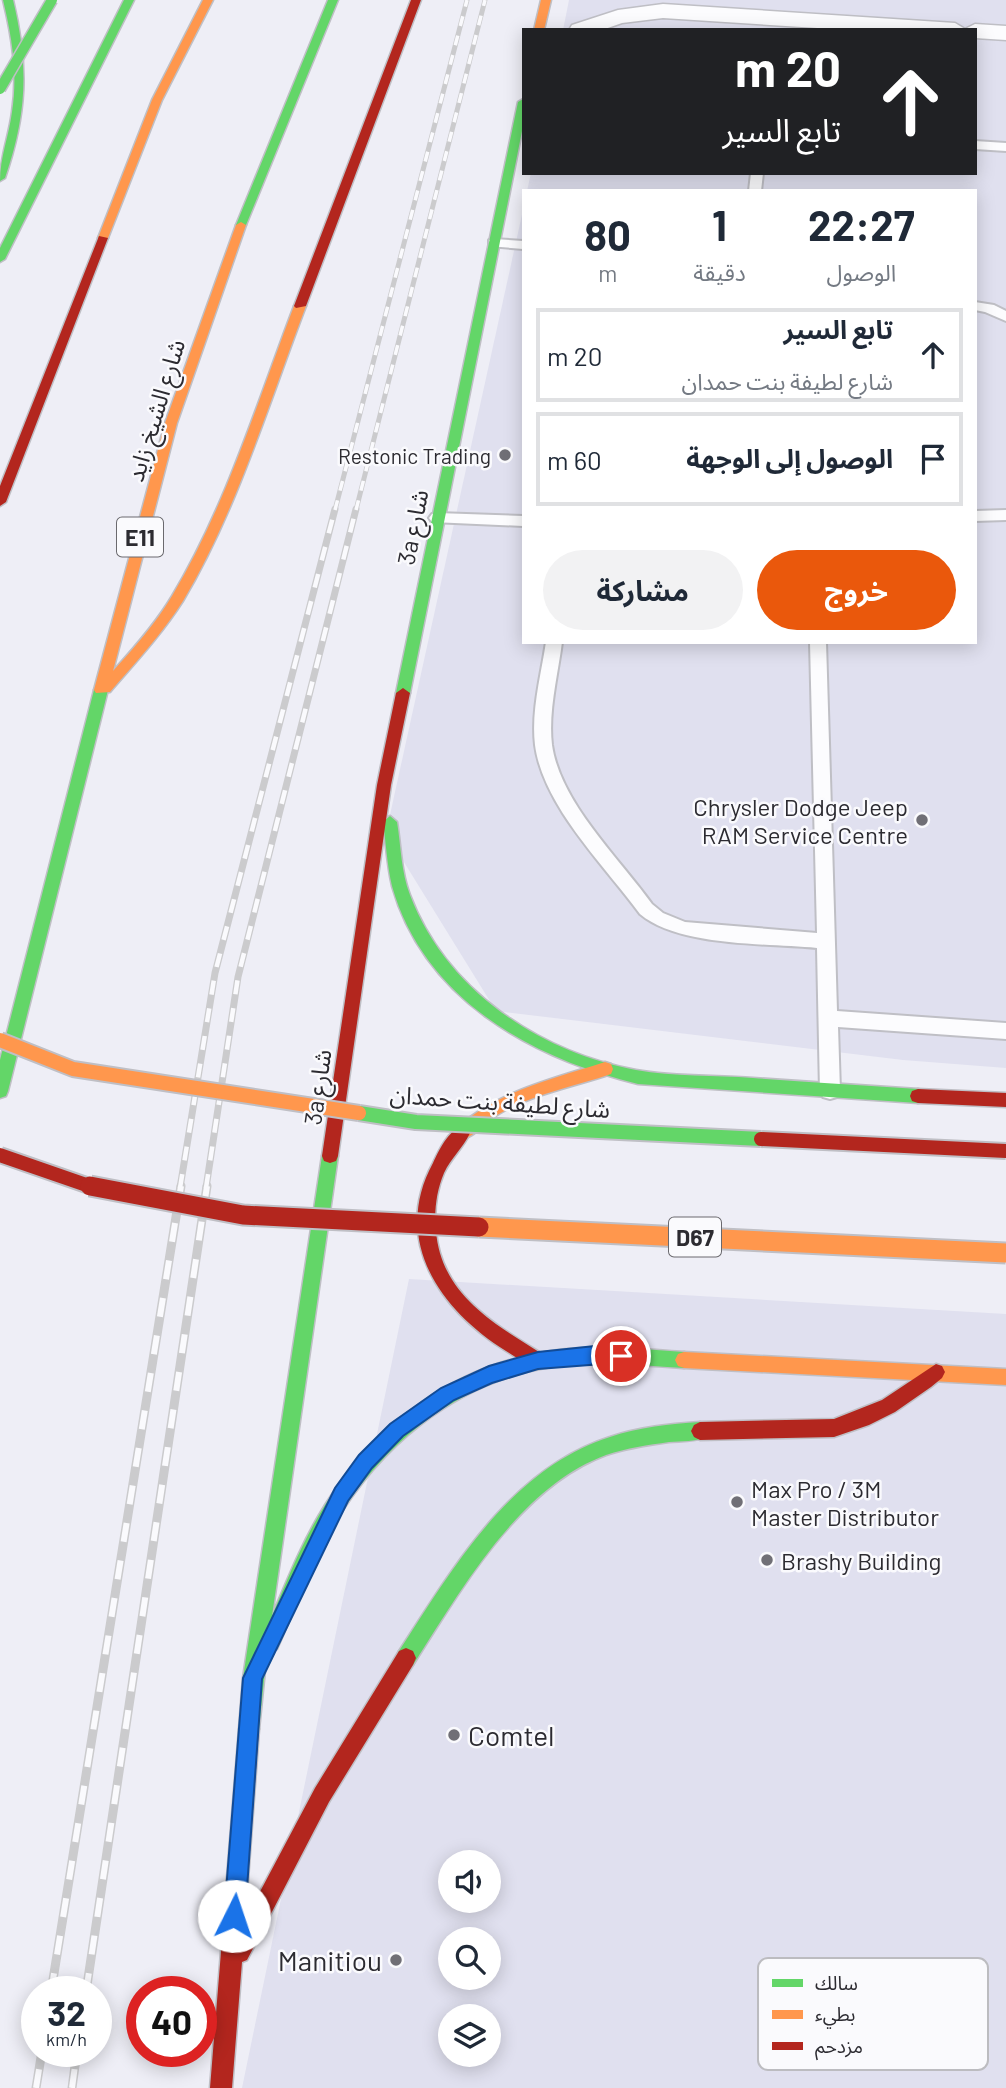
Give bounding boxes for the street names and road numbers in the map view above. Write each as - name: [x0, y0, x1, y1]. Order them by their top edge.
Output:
- street label: شارع الشيخ زايد: [120, 335, 194, 486]
- street label: 3a شارع: [390, 487, 437, 568]
- road number: E11: [117, 517, 163, 556]
- street label: 3a شارع: [297, 1047, 341, 1127]
- street label: شارع لطيفة بنت حمدان: [389, 1079, 611, 1127]
- road number: D67: [669, 1218, 721, 1256]

